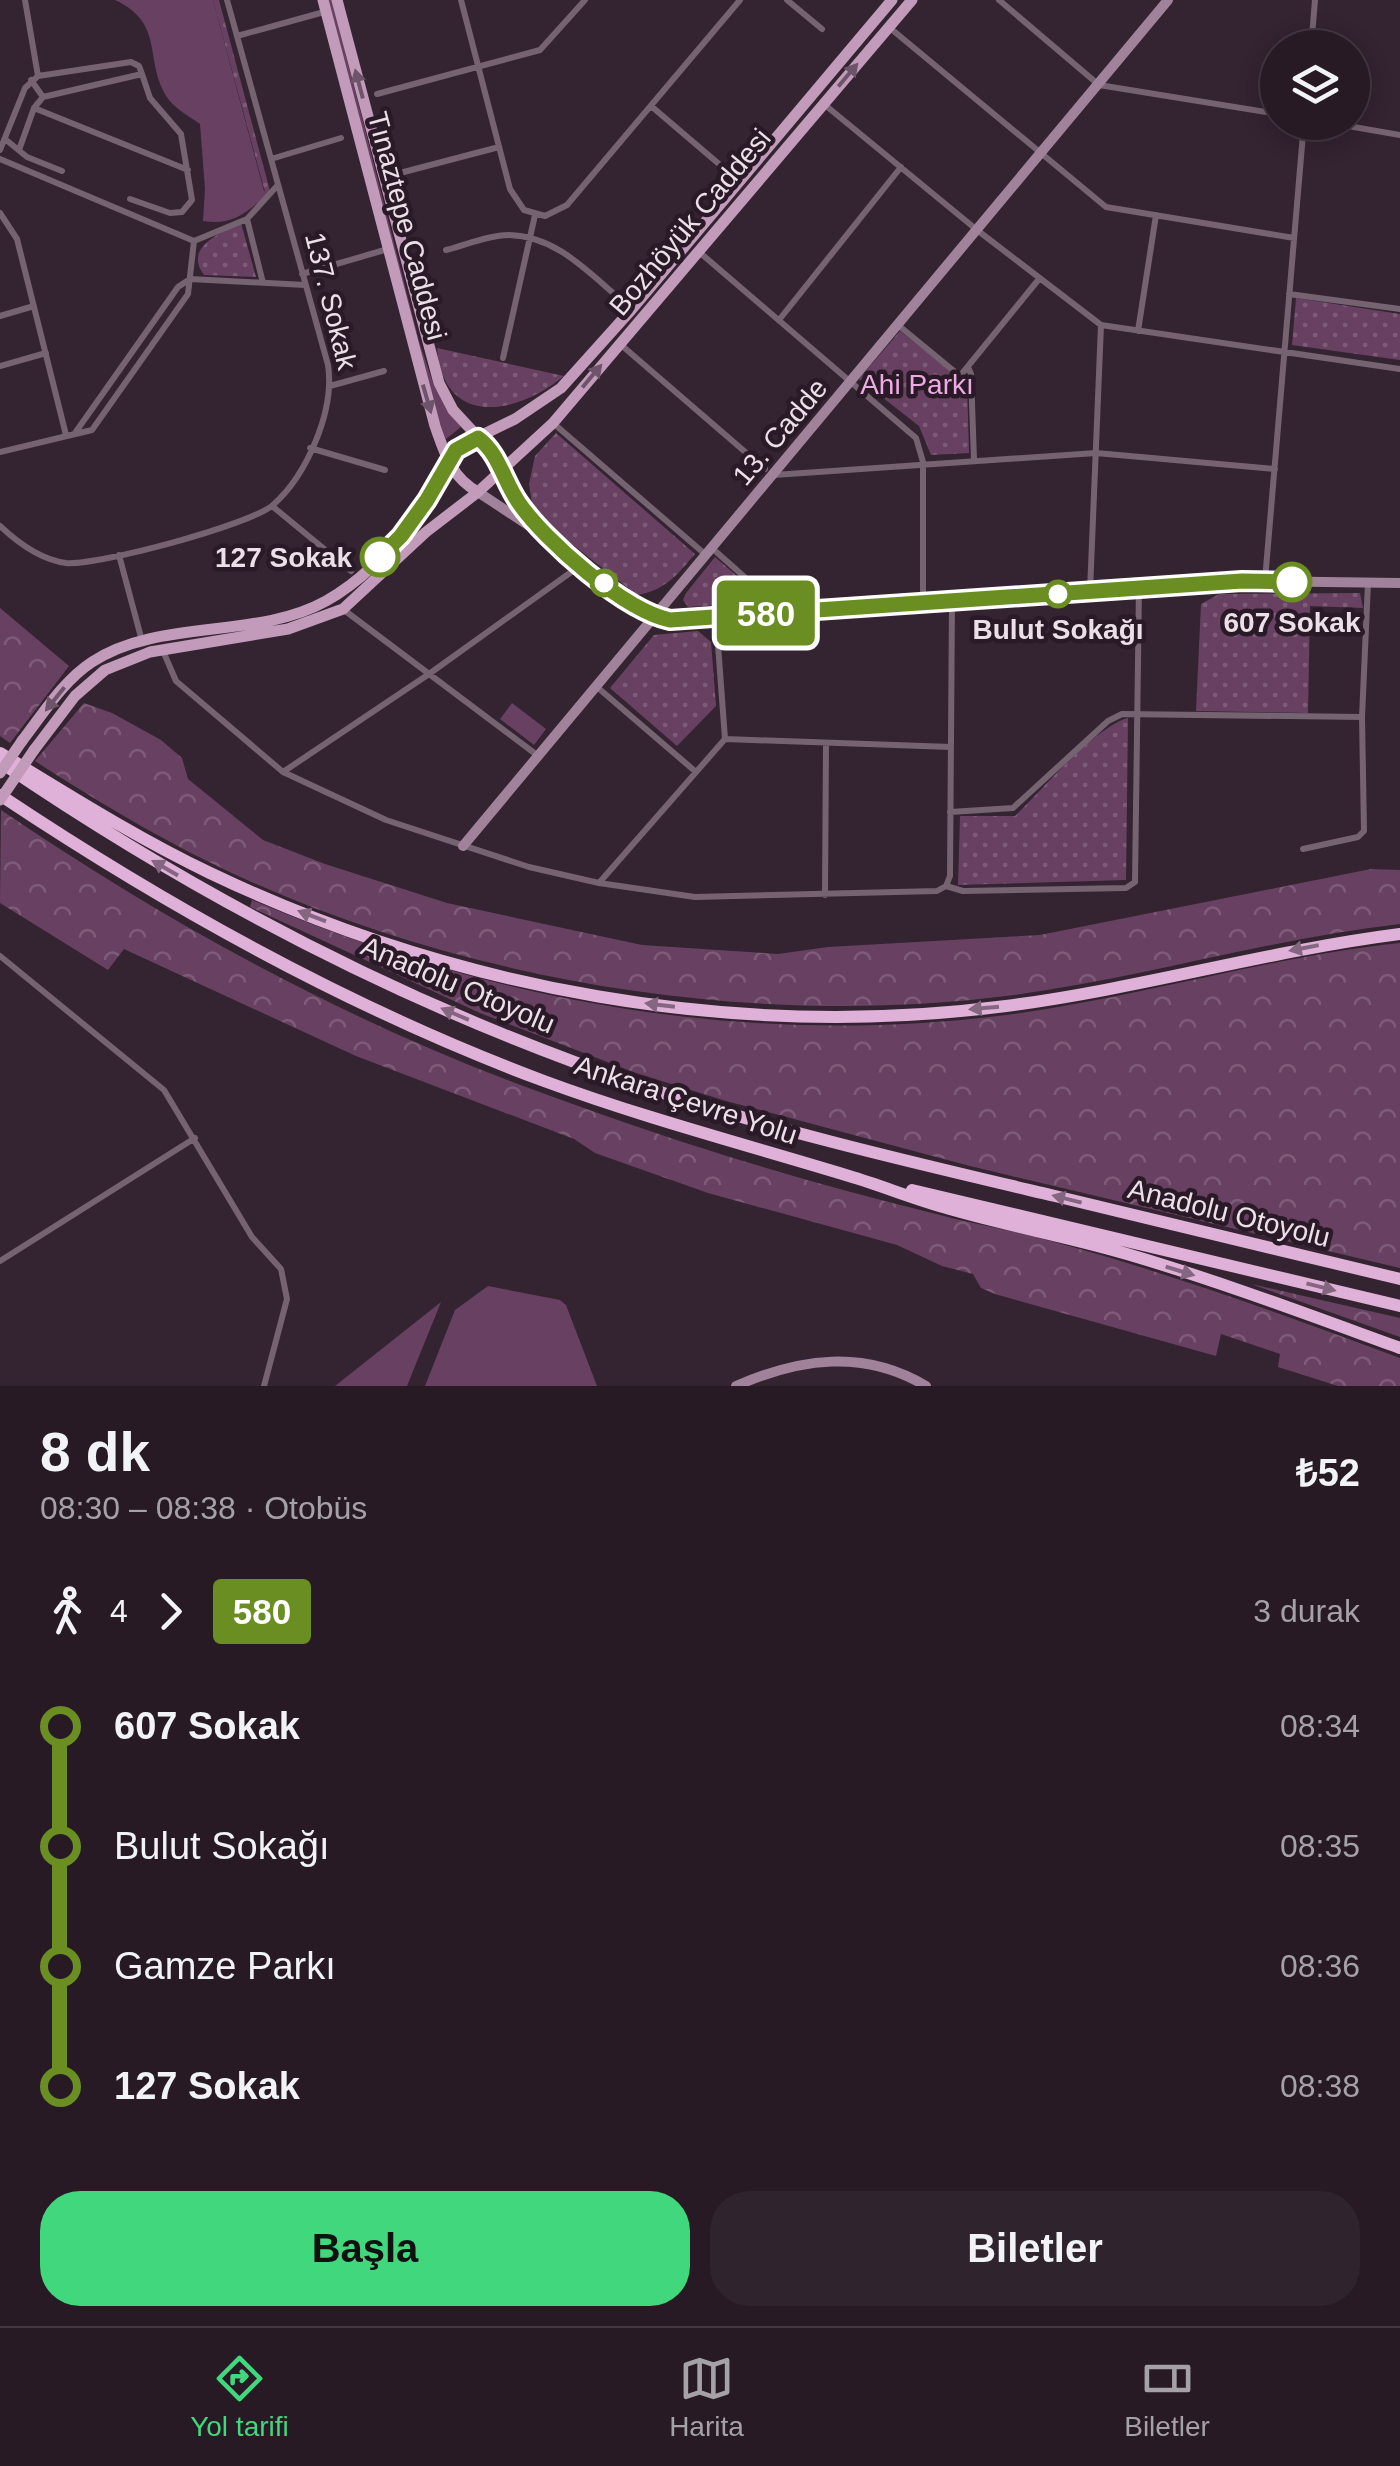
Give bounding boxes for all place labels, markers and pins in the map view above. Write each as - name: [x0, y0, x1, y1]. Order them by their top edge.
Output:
- marker: 127 Sokak: [361, 538, 399, 576]
- place label: 127 Sokak: [215, 542, 352, 573]
- marker: 607 Sokak: [1273, 563, 1311, 601]
- unlabelled marker: [591, 570, 617, 596]
- marker: Bulut Sokağı: [1045, 581, 1071, 607]
- place label: 607 Sokak: [1224, 607, 1361, 638]
- place label: Bulut Sokağı: [972, 614, 1144, 645]

